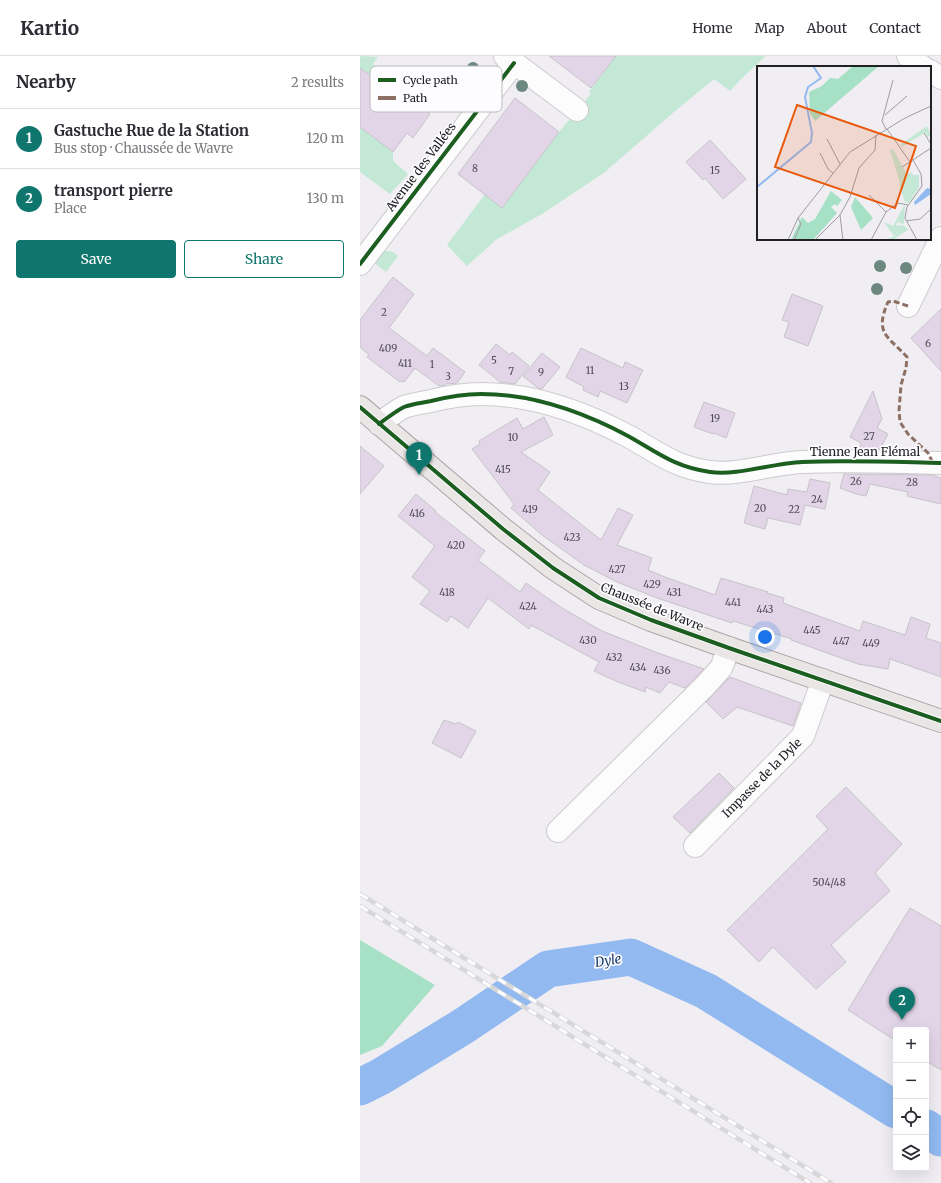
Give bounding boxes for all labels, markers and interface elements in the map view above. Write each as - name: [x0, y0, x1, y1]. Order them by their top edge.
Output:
- text: Kartio: [20, 16, 79, 40]
- text: Home: [692, 19, 733, 37]
- text: Map: [755, 19, 784, 37]
- text: About: [806, 19, 847, 37]
- text: Contact: [869, 19, 921, 37]
- legend: [370, 66, 502, 112]
- inset map: [757, 66, 931, 240]
- text: Nearby: [16, 71, 76, 93]
- text: Cycle path: [403, 73, 458, 87]
- text: 2 results: [291, 74, 344, 91]
- text: Path: [403, 91, 428, 105]
- street label: Avenue des Vallées: [382, 119, 459, 215]
- text: Gastuche Rue de la Station: [54, 121, 249, 140]
- text: 1: [26, 130, 32, 147]
- text: 120 m: [306, 130, 344, 147]
- text: Bus stop · Chaussée de Wavre: [54, 140, 233, 157]
- house number: 8: [472, 162, 478, 175]
- house number: 15: [710, 164, 720, 177]
- text: transport pierre: [54, 181, 173, 200]
- text: 2: [25, 190, 33, 207]
- text: 130 m: [307, 190, 344, 207]
- text: Place: [54, 200, 87, 217]
- button: Save: [16, 240, 176, 278]
- button: Share: [184, 240, 344, 278]
- house number: 2: [381, 306, 387, 319]
- house number: 6: [925, 337, 931, 350]
- house number: 409: [379, 342, 397, 355]
- house number: 5: [491, 354, 497, 367]
- house number: 411: [398, 357, 413, 370]
- house number: 1: [430, 358, 435, 371]
- house number: 11: [586, 364, 595, 377]
- house number: 7: [508, 365, 514, 378]
- house number: 9: [538, 366, 544, 379]
- house number: 3: [445, 370, 451, 383]
- house number: 13: [619, 380, 629, 393]
- house number: 19: [710, 412, 720, 425]
- house number: 27: [863, 430, 875, 443]
- house number: 10: [508, 431, 518, 444]
- pin: 1: [406, 442, 432, 475]
- street label: Tienne Jean Flémal: [810, 444, 921, 459]
- house number: 415: [495, 463, 511, 476]
- house number: 26: [850, 475, 862, 488]
- house number: 28: [906, 476, 918, 489]
- house number: 24: [811, 493, 823, 506]
- house number: 20: [754, 502, 766, 515]
- house number: 419: [522, 503, 538, 516]
- house number: 22: [788, 503, 800, 516]
- house number: 416: [409, 507, 425, 520]
- house number: 423: [564, 531, 581, 544]
- house number: 420: [447, 539, 465, 552]
- house number: 427: [609, 563, 626, 576]
- house number: 429: [643, 578, 661, 591]
- street label: Chaussée de Wavre: [599, 579, 706, 634]
- house number: 418: [439, 586, 455, 599]
- house number: 431: [666, 586, 682, 599]
- house number: 441: [725, 596, 742, 609]
- house number: 424: [519, 600, 537, 613]
- house number: 443: [756, 603, 774, 616]
- house number: 445: [803, 624, 821, 637]
- your location: [755, 627, 775, 647]
- house number: 430: [579, 634, 597, 647]
- house number: 447: [832, 635, 850, 648]
- house number: 449: [862, 637, 880, 650]
- house number: 432: [606, 651, 622, 664]
- house number: 434: [629, 661, 647, 674]
- house number: 436: [654, 664, 670, 677]
- street label: Impasse de la Dyle: [719, 735, 805, 821]
- house number: 504/48: [812, 876, 846, 889]
- water label: Dyle: [593, 950, 623, 971]
- pin: 2: [889, 987, 915, 1020]
- map controls: [893, 1027, 929, 1171]
- button: +: [893, 1027, 929, 1063]
- button: −: [893, 1063, 929, 1099]
- button: locate: [893, 1099, 929, 1135]
- button: layers: [893, 1135, 929, 1171]

